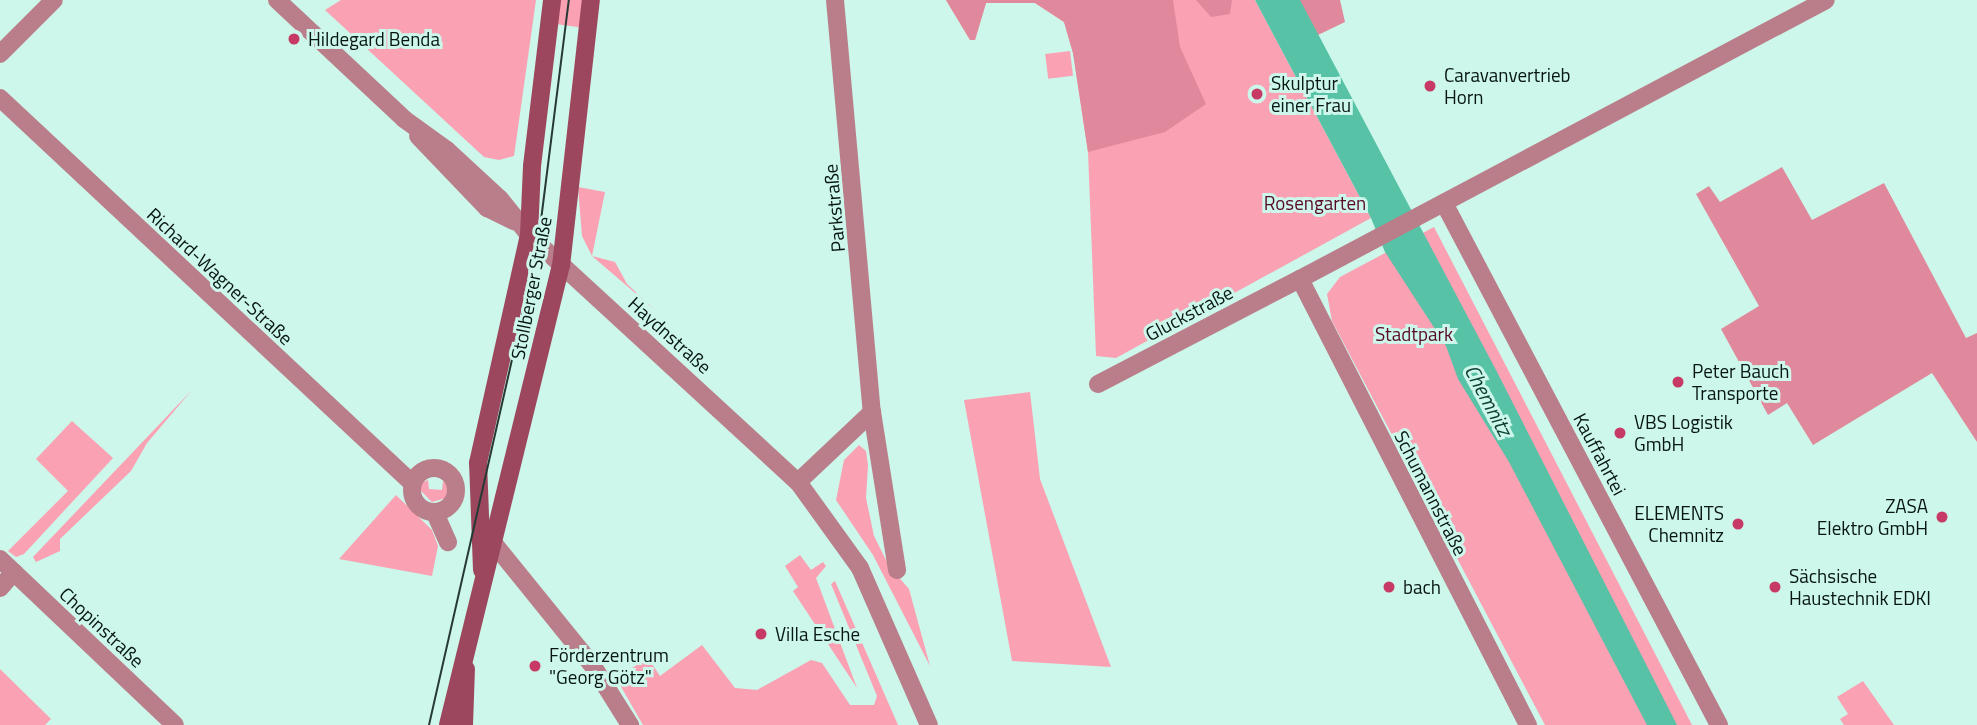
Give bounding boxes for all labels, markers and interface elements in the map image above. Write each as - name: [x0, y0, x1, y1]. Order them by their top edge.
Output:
- place label: Hildegard Benda: [308, 28, 440, 50]
- marker: Hildegard Benda: [286, 31, 302, 47]
- place label: Caravanvertrieb Horn: [1444, 64, 1571, 108]
- place label: Skulptur einer Frau: [1271, 72, 1351, 116]
- marker: Caravanvertrieb Horn: [1422, 78, 1438, 94]
- marker: Skulptur einer Frau: [1249, 86, 1265, 102]
- street label: Parkstraße: [819, 163, 849, 253]
- park label: Rosengarten: [1264, 192, 1366, 214]
- street label: Richard-Wagner-Straße: [142, 203, 298, 349]
- street label: Stollberger Straße: [506, 215, 556, 361]
- street label: Gluckstraße: [1141, 280, 1237, 346]
- street label: Haydnstraße: [624, 292, 716, 378]
- park label: Stadtpark: [1375, 323, 1453, 345]
- water label: Chemnitz: [1460, 360, 1518, 440]
- place label: Peter Bauch Transporte: [1692, 360, 1790, 404]
- marker: Peter Bauch Transporte: [1670, 374, 1686, 390]
- street label: Kauffahrtei: [1569, 409, 1631, 499]
- place label: VBS Logistik GmbH: [1634, 411, 1733, 455]
- marker: VBS Logistik GmbH: [1612, 425, 1628, 441]
- street label: Schumannstraße: [1390, 427, 1472, 559]
- place label: ZASA Elektro GmbH: [1817, 495, 1928, 539]
- place label: ELEMENTS Chemnitz: [1634, 502, 1724, 546]
- marker: ZASA Elektro GmbH: [1934, 509, 1950, 525]
- marker: ELEMENTS Chemnitz: [1730, 516, 1746, 532]
- place label: Sächsische Haustechnik EDKI: [1789, 565, 1931, 609]
- place label: bach: [1403, 576, 1441, 598]
- marker: bach: [1381, 579, 1397, 595]
- marker: Sächsische Haustechnik EDKI: [1767, 579, 1783, 595]
- street label: Chopinstraße: [55, 582, 149, 672]
- place label: Villa Esche: [775, 623, 860, 645]
- marker: Villa Esche: [753, 626, 769, 642]
- place label: Förderzentrum "Georg Götz": [549, 644, 669, 688]
- marker: Förderzentrum "Georg Götz": [527, 658, 543, 674]

